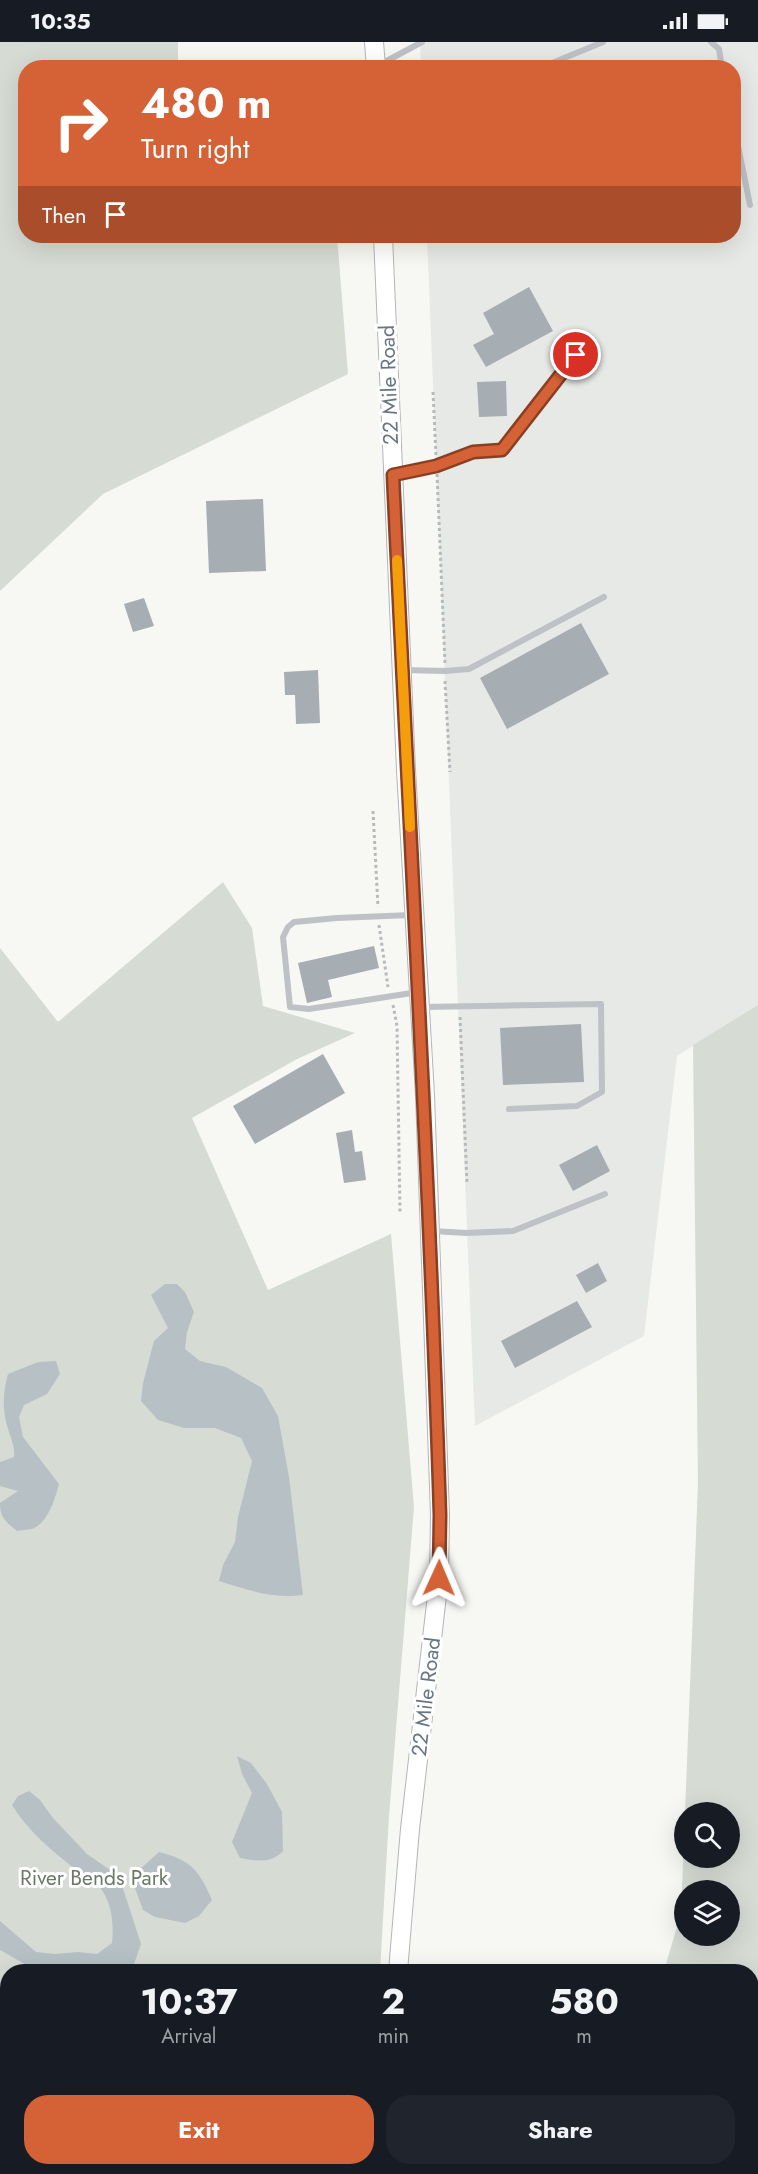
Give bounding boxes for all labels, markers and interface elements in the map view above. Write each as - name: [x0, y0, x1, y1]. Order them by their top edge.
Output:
- text: 10:35: [30, 5, 91, 37]
- text: 480 m: [141, 73, 272, 134]
- icon: right: [42, 84, 120, 162]
- text: Turn right: [141, 129, 249, 168]
- icon: arrive: [99, 198, 132, 231]
- text: Then: [42, 199, 87, 231]
- street label: 22 Mile Road: [372, 325, 406, 445]
- pin: [550, 329, 601, 380]
- icon: arrive: [559, 338, 592, 371]
- position arrow: [407, 1546, 471, 1610]
- street label: 22 Mile Road: [404, 1636, 448, 1758]
- map controls: [674, 1802, 740, 1946]
- button: search: [674, 1802, 740, 1868]
- park label: River Bends Park: [20, 1863, 169, 1893]
- button: layers: [674, 1880, 740, 1946]
- text: 10:37: [140, 1975, 237, 2027]
- text: 2: [382, 1975, 405, 2027]
- text: 580: [549, 1975, 619, 2027]
- text: Arrival: [161, 2022, 216, 2051]
- text: min: [378, 2022, 409, 2051]
- text: m: [576, 2022, 592, 2051]
- button: Exit: [24, 2095, 374, 2164]
- button: Share: [386, 2095, 735, 2164]

